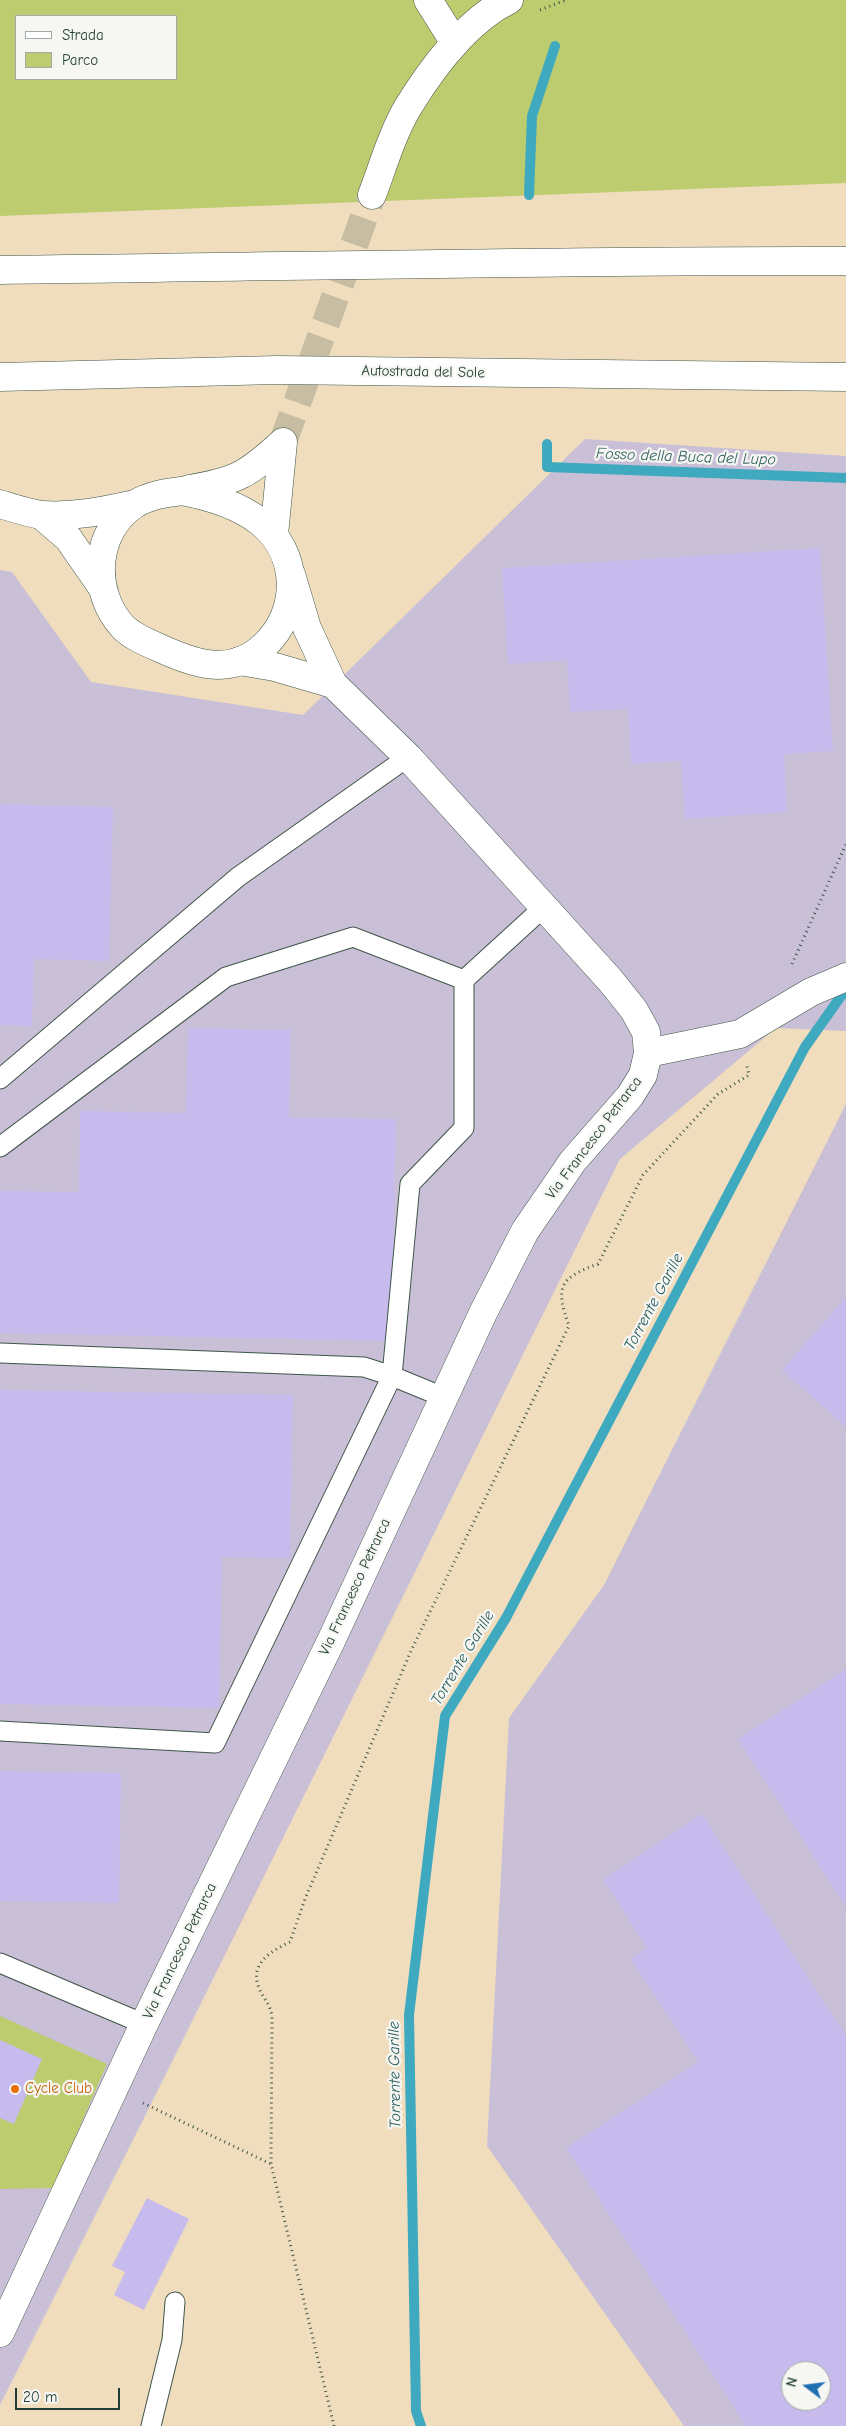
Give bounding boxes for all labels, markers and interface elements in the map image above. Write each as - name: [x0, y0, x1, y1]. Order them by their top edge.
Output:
- legend: [15, 15, 178, 80]
- text: Strada: [62, 26, 104, 44]
- text: Parco: [62, 51, 98, 69]
- street label: Autostrada del Sole: [361, 362, 485, 382]
- water label: Fosso della Buca del Lupo: [596, 444, 776, 470]
- street label: Via Francesco Petrarca: [542, 1073, 646, 1203]
- water label: Torrente Garille: [620, 1250, 688, 1354]
- street label: Via Francesco Petrarca: [315, 1516, 395, 1658]
- water label: Torrente Garille: [427, 1607, 499, 1709]
- street label: Via Francesco Petrarca: [139, 1880, 221, 2022]
- water label: Torrente Garille: [384, 2021, 406, 2129]
- place label: Cycle Club: [25, 2080, 92, 2098]
- marker: Cycle Club: [9, 2083, 21, 2095]
- north arrow: [781, 2361, 831, 2411]
- text: N: [783, 2376, 801, 2389]
- scale bar: [18, 2378, 122, 2410]
- text: 20 m: [23, 2388, 57, 2406]

